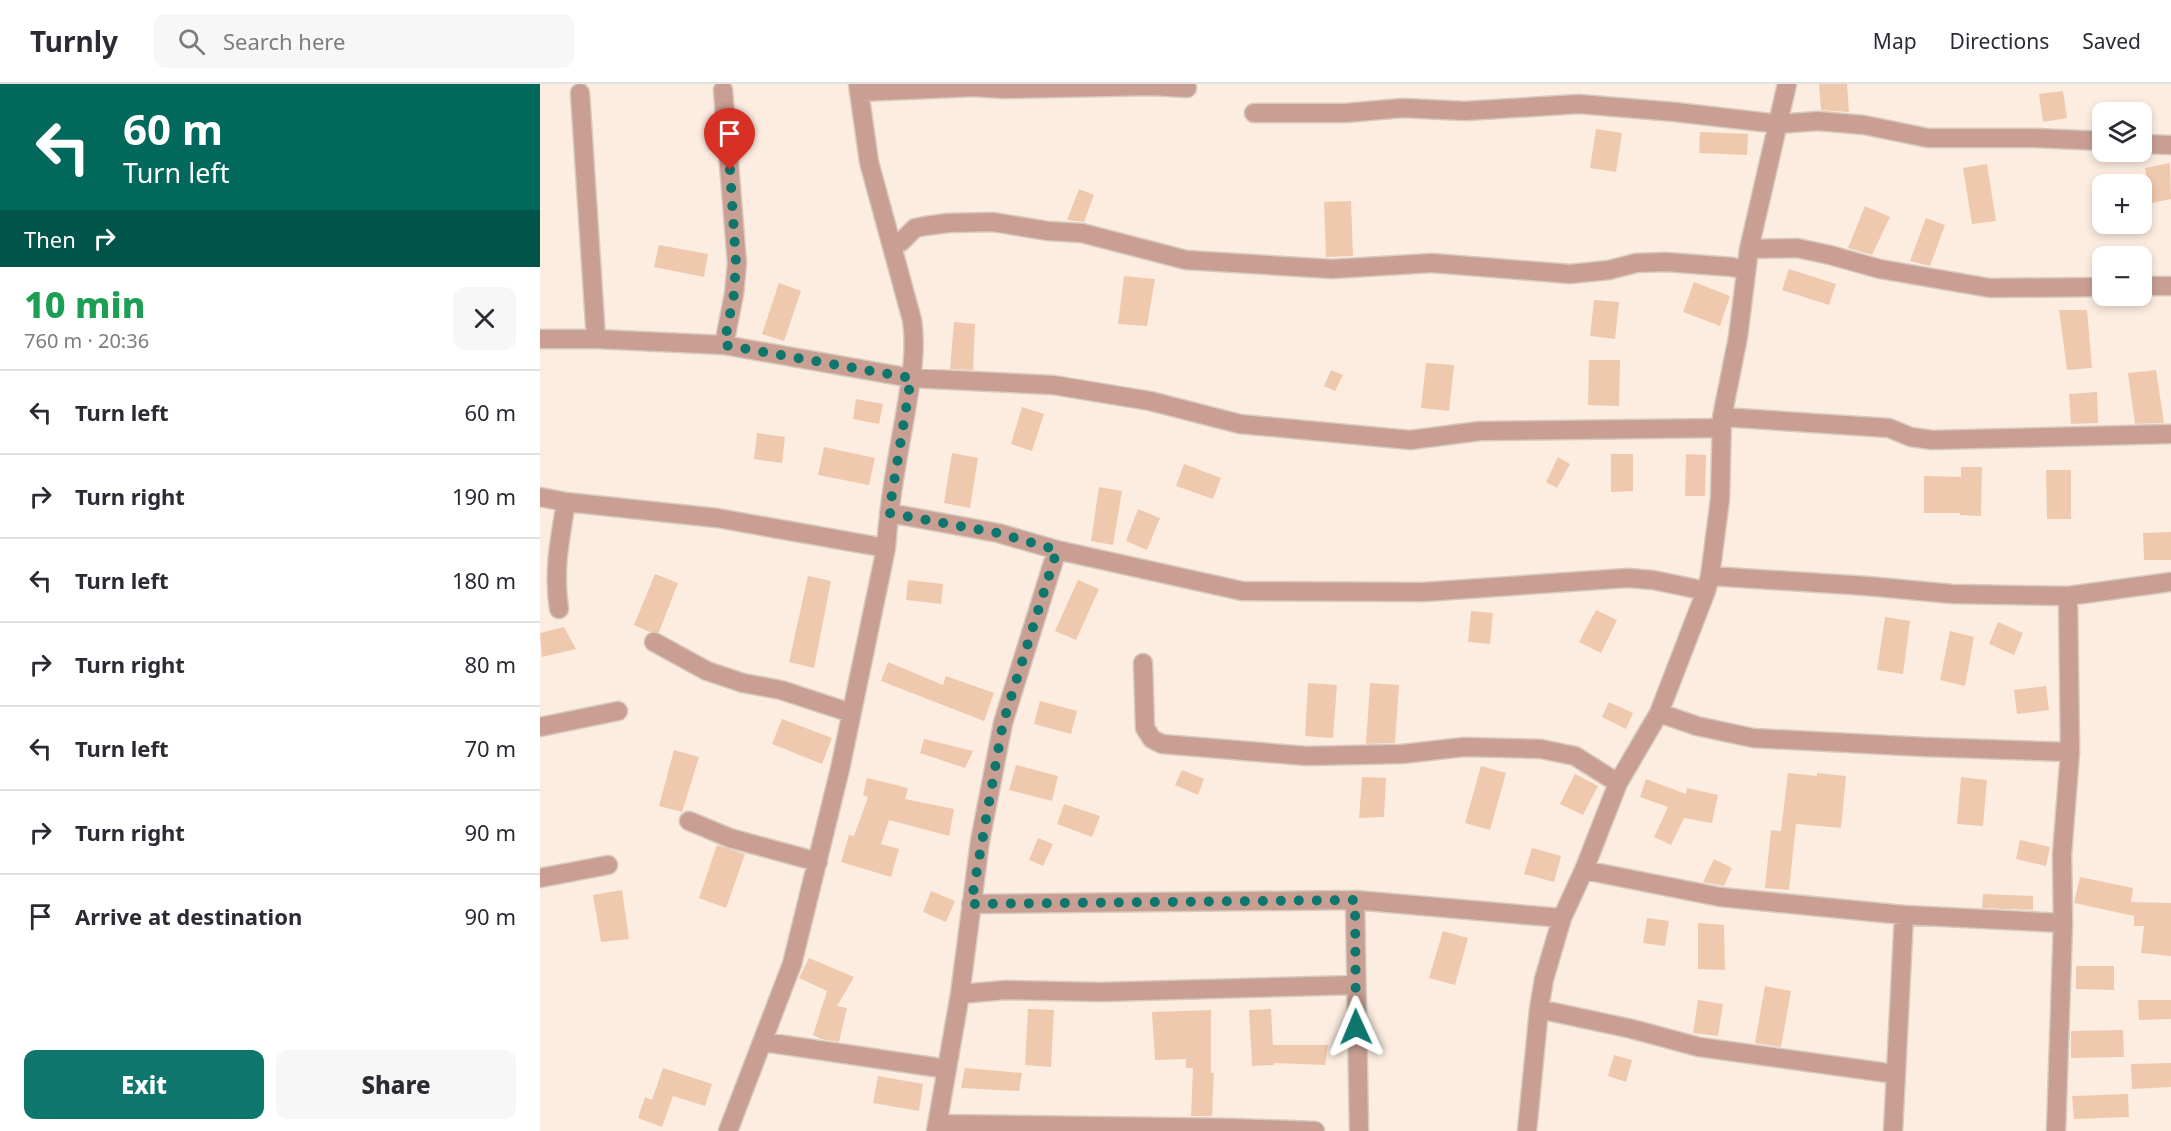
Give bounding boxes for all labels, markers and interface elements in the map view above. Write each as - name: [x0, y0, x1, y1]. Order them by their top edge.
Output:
- search box: [154, 14, 574, 68]
- text: Turnly: [30, 22, 118, 60]
- icon: search: [175, 25, 208, 58]
- text: Search here: [223, 26, 345, 56]
- text: Map: [1873, 27, 1917, 55]
- text: Directions: [1950, 27, 2049, 55]
- text: Saved: [2082, 27, 2141, 55]
- text: 60 m: [123, 100, 223, 157]
- map controls: [2092, 102, 2152, 306]
- button: layers: [2092, 102, 2152, 162]
- icon: left: [24, 108, 102, 186]
- pin: [704, 108, 755, 170]
- icon: arrive: [713, 117, 746, 150]
- text: Turn left: [123, 154, 229, 191]
- button: +: [2092, 174, 2152, 234]
- icon: right: [88, 222, 121, 255]
- text: Then: [24, 224, 76, 254]
- button: −: [2092, 246, 2152, 306]
- text: 10 min: [24, 280, 145, 329]
- button: close: [453, 287, 516, 350]
- text: 760 m · 20:36: [24, 327, 149, 354]
- icon: left: [24, 396, 57, 429]
- text: Turn left: [75, 397, 169, 427]
- text: 60 m: [465, 397, 516, 427]
- icon: right: [24, 480, 57, 513]
- text: Turn right: [75, 481, 185, 511]
- text: 190 m: [452, 481, 516, 511]
- icon: left: [24, 564, 57, 597]
- text: Turn left: [75, 565, 169, 595]
- text: 180 m: [452, 565, 516, 595]
- icon: right: [24, 648, 57, 681]
- text: Turn right: [75, 649, 185, 679]
- text: 80 m: [465, 649, 516, 679]
- icon: left: [24, 732, 57, 765]
- text: Turn left: [75, 733, 169, 763]
- text: 70 m: [465, 733, 516, 763]
- icon: right: [24, 816, 57, 849]
- text: Turn right: [75, 817, 185, 847]
- text: 90 m: [465, 817, 516, 847]
- icon: arrive: [24, 900, 57, 933]
- text: Arrive at destination: [75, 901, 302, 931]
- text: 90 m: [465, 901, 516, 931]
- position arrow: [1324, 995, 1388, 1059]
- button: Exit: [24, 1050, 264, 1119]
- button: Share: [276, 1050, 516, 1119]

